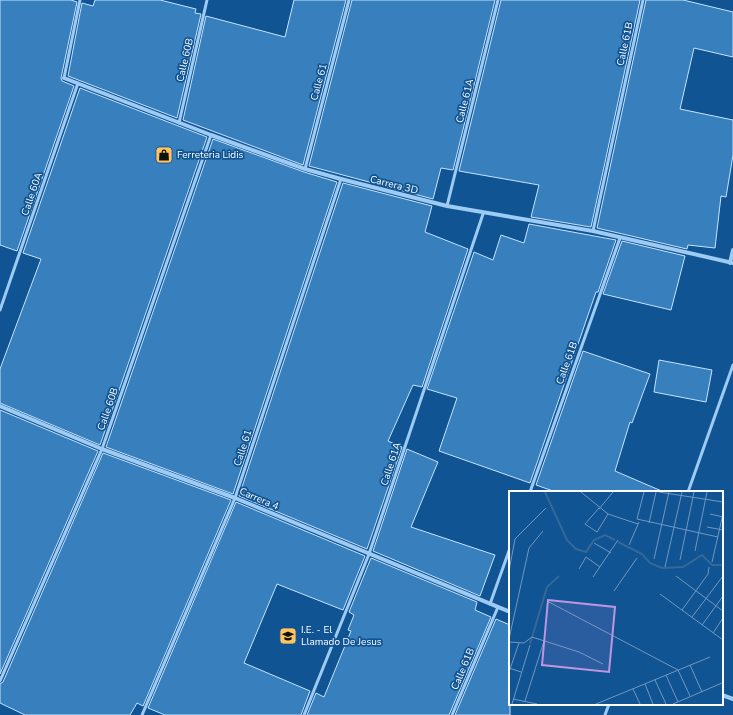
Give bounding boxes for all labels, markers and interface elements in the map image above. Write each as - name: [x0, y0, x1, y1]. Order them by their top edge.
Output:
- street label: Calle 61B: [614, 21, 637, 67]
- street label: Calle 60B: [173, 37, 197, 83]
- street label: Calle 61: [307, 62, 331, 102]
- street label: Calle 61A: [453, 77, 477, 124]
- shop icon: Ferreteria Lidis: [154, 145, 174, 165]
- place label: Ferreteria Lidis: [177, 148, 243, 162]
- street label: Calle 60A: [18, 170, 46, 218]
- street label: Carrera 3D: [368, 172, 420, 198]
- street label: Calle 61B: [553, 340, 581, 386]
- street label: Calle 60B: [94, 386, 122, 432]
- street label: Calle 61: [231, 428, 255, 468]
- street label: Calle 61A: [377, 440, 405, 488]
- street label: Carrera 4: [237, 484, 281, 514]
- inset map: [509, 491, 723, 705]
- place label: I.E. - El Llamado De Jesus: [301, 623, 382, 649]
- school or university icon: I.E. - El Llamado De Jesus: [278, 626, 298, 646]
- street label: Calle 61B: [448, 646, 478, 692]

